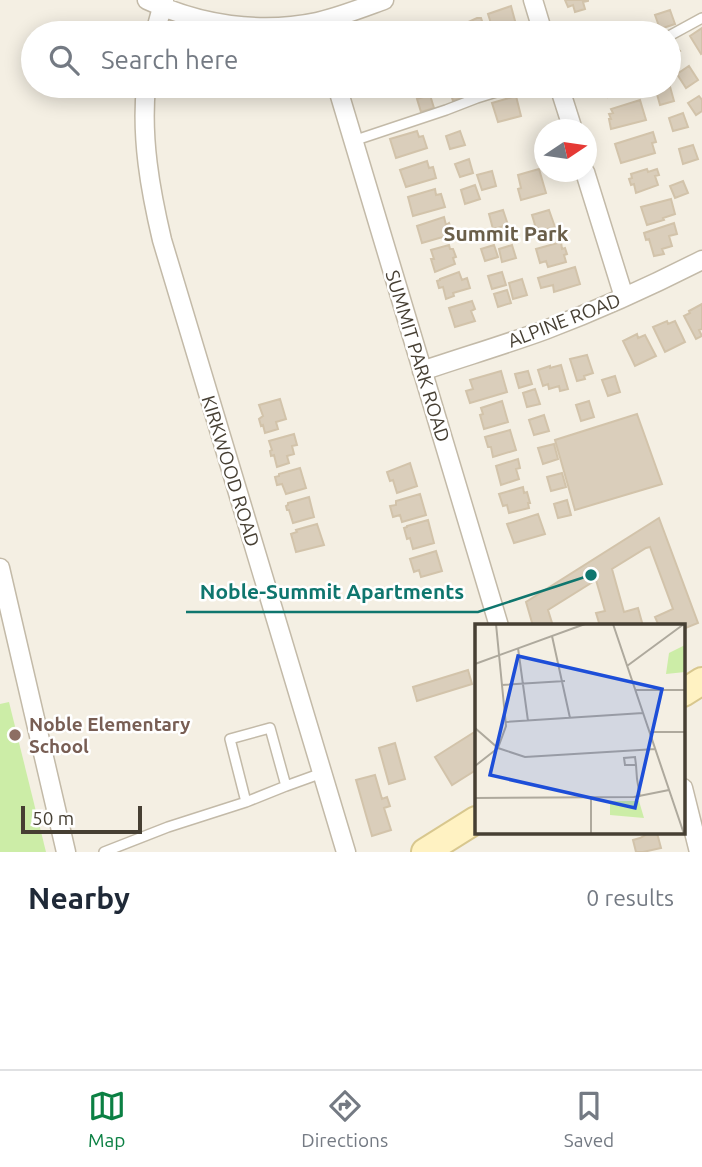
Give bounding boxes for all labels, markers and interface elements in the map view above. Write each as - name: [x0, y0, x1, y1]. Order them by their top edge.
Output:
- search box: [21, 21, 681, 98]
- icon: search: [45, 41, 83, 79]
- text: Search here: [101, 45, 238, 74]
- north arrow: [534, 119, 597, 182]
- district label: Summit Park: [443, 221, 569, 245]
- street label: SUMMIT PARK ROAD: [381, 267, 455, 445]
- street label: ALPINE ROAD: [505, 288, 623, 352]
- street label: KIRKWOOD ROAD: [198, 393, 264, 549]
- callout: Noble-Summit Apartments: [186, 570, 478, 612]
- text: Noble-Summit Apartments: [200, 579, 464, 603]
- inset map: [475, 624, 684, 834]
- place label: Noble Elementary School: [29, 713, 190, 757]
- marker: Noble Elementary School: [7, 727, 23, 743]
- scale bar: [21, 803, 142, 835]
- text: 50 m: [32, 807, 74, 829]
- text: Nearby: [28, 881, 130, 915]
- text: 0 results: [586, 885, 674, 910]
- tab: Map: [88, 1087, 126, 1151]
- tab: Directions: [301, 1087, 388, 1151]
- tab: Saved: [564, 1087, 614, 1151]

